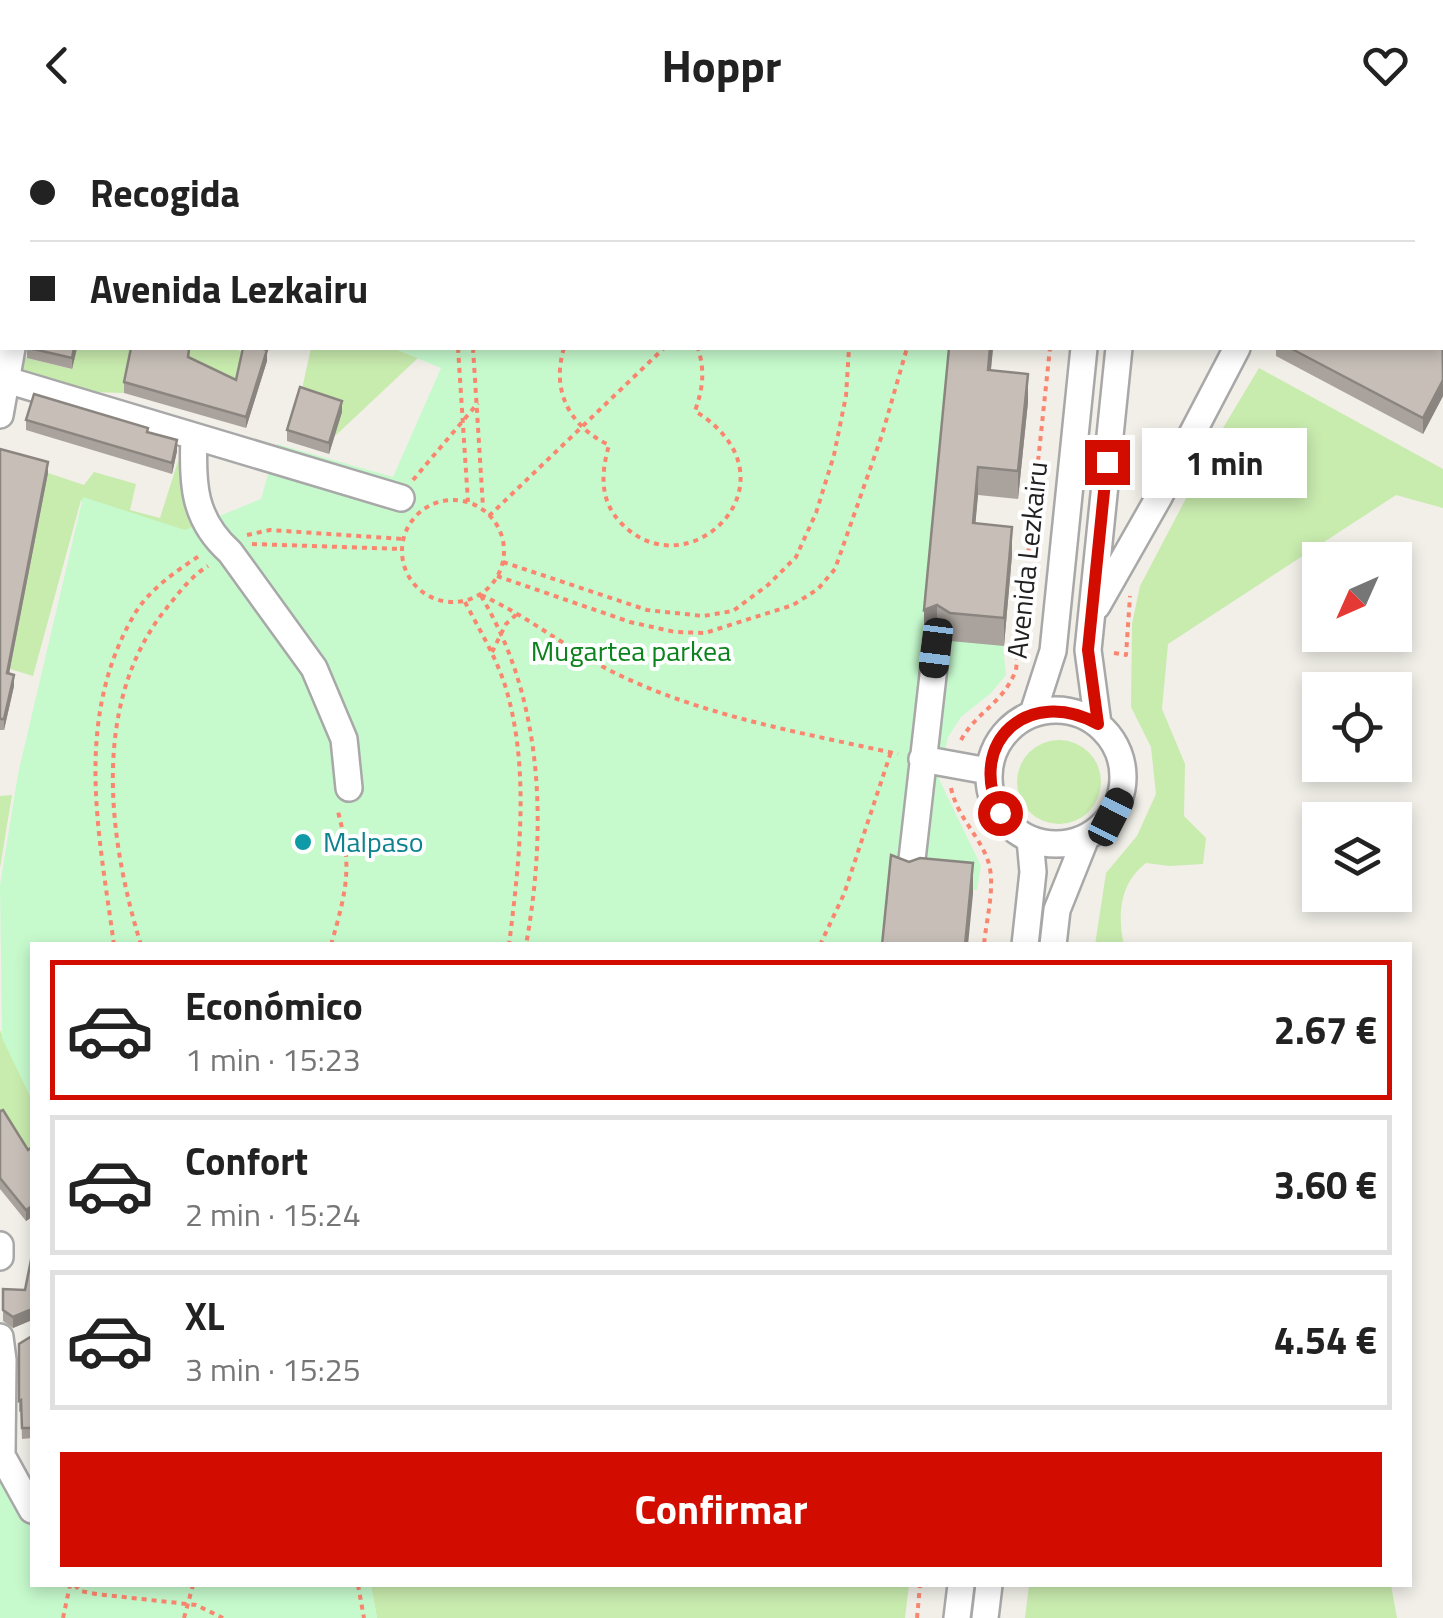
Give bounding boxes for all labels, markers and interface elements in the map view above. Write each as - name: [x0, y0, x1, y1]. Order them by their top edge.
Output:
- text: Hoppr: [662, 31, 781, 99]
- icon: back: [30, 38, 85, 93]
- icon: heart: [1358, 38, 1413, 93]
- text: Recogida: [90, 164, 240, 222]
- text: Avenida Lezkairu: [90, 260, 368, 318]
- callout: 1 min: [1142, 427, 1307, 497]
- text: 1 min: [1186, 439, 1263, 487]
- route end: [1085, 440, 1130, 485]
- street label: Avenida Lezkairu: [995, 459, 1058, 661]
- north arrow: [1302, 542, 1412, 652]
- map controls: [1302, 542, 1412, 912]
- car: [917, 616, 955, 680]
- park label: Mugartea parkea: [531, 629, 731, 672]
- button: locate: [1302, 672, 1412, 782]
- car: [1084, 783, 1138, 851]
- route start: [978, 791, 1023, 836]
- button: layers: [1302, 802, 1412, 912]
- place label: Malpaso: [323, 820, 424, 863]
- marker: Malpaso: [292, 831, 314, 853]
- text: Económico: [185, 977, 363, 1035]
- icon: car: [65, 985, 155, 1075]
- text: 2.67 €: [1274, 1001, 1377, 1059]
- text: 1 min · 15:23: [185, 1035, 361, 1083]
- text: Confort: [185, 1132, 308, 1190]
- icon: car: [65, 1140, 155, 1230]
- text: 3.60 €: [1274, 1156, 1377, 1214]
- text: 2 min · 15:24: [185, 1190, 361, 1238]
- text: XL: [185, 1287, 225, 1345]
- icon: car: [65, 1295, 155, 1385]
- text: 4.54 €: [1274, 1311, 1377, 1369]
- text: 3 min · 15:25: [185, 1345, 361, 1393]
- button: Confirmar: [60, 1452, 1382, 1567]

